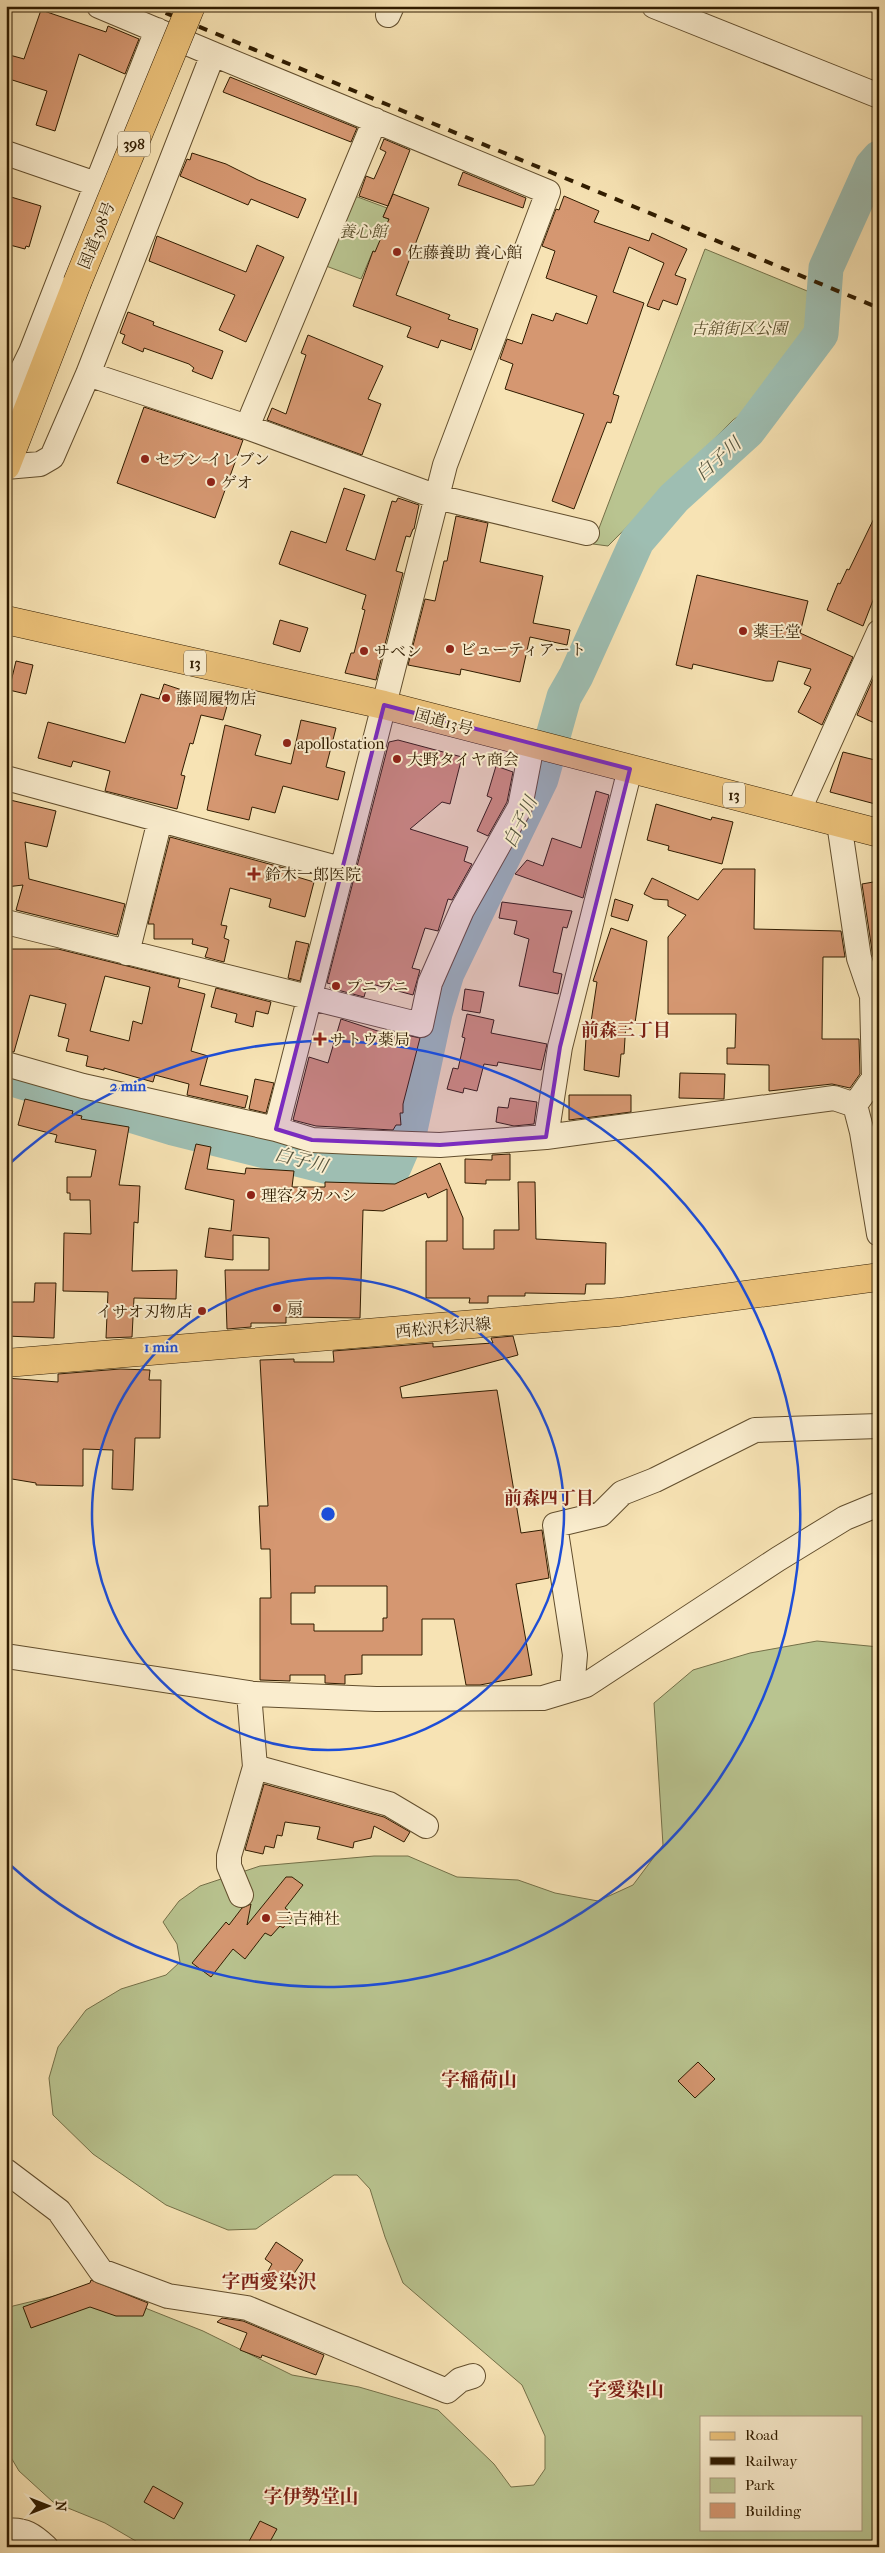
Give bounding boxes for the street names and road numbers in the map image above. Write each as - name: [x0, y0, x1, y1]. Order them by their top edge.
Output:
- road number: 398: [118, 132, 150, 156]
- street label: 国道398号: [74, 199, 119, 272]
- road number: 13: [184, 650, 206, 676]
- street label: 国道13号: [412, 705, 475, 738]
- road number: 13: [723, 782, 745, 808]
- street label: 西松沢杉沢線: [394, 1314, 492, 1341]

